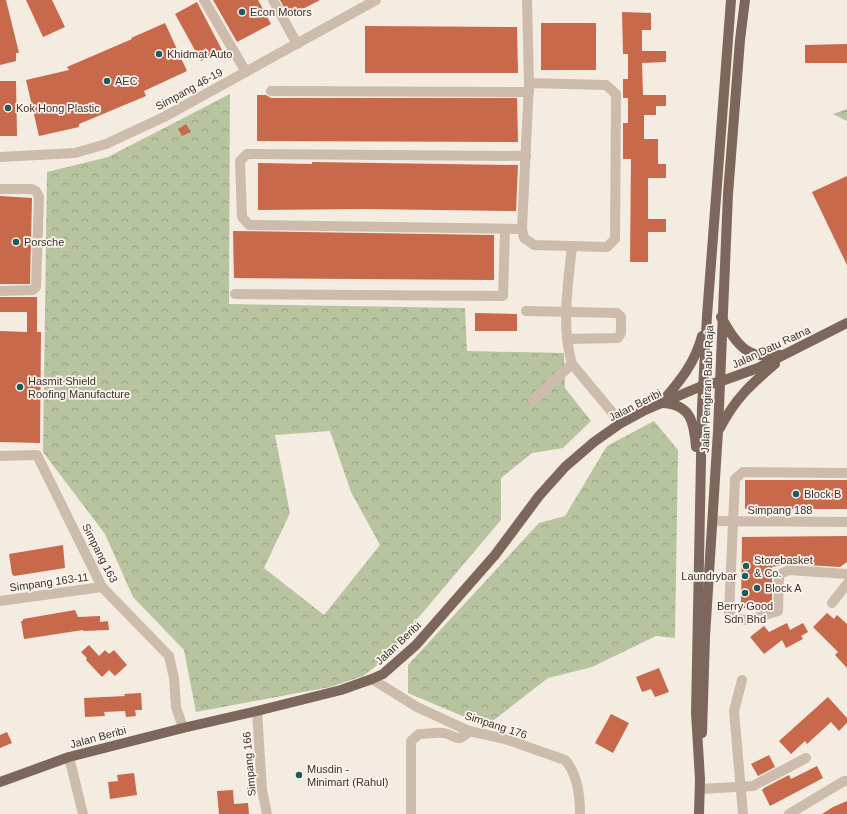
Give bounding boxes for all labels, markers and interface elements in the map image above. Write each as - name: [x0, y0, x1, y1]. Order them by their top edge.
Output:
- place label: Econ Motors: [250, 6, 312, 18]
- marker: Econ Motors: [237, 7, 247, 17]
- place label: Khidmat Auto: [167, 48, 232, 60]
- marker: Khidmat Auto: [154, 49, 164, 59]
- street label: Simpang 46-19: [153, 66, 225, 112]
- place label: AEC: [115, 75, 138, 87]
- marker: AEC: [102, 76, 112, 86]
- place label: Kok Hong Plastic: [16, 102, 100, 114]
- marker: Kok Hong Plastic: [3, 103, 13, 113]
- place label: Porsche: [24, 236, 64, 248]
- marker: Porsche: [11, 237, 21, 247]
- street label: Jalan Datu Ratna: [730, 323, 813, 370]
- street label: Jalan Pengiran Babu Raja: [699, 324, 715, 453]
- place label: Hasmit Shield Roofing Manufacture: [28, 375, 130, 400]
- marker: Hasmit Shield Roofing Manufacture: [15, 382, 25, 392]
- street label: Jalan Beribi: [607, 387, 663, 423]
- place label: Block B: [804, 488, 841, 500]
- marker: Block B: [791, 489, 801, 499]
- street label: Simpang 188: [748, 504, 812, 516]
- street label: Simpang 163: [80, 521, 120, 585]
- place label: Storebasket & Co.: [754, 554, 813, 579]
- marker: Storebasket & Co.: [741, 561, 751, 571]
- street label: Simpang 163-11: [9, 570, 89, 594]
- place label: Laundrybar: [681, 570, 737, 582]
- marker: Laundrybar: [740, 571, 750, 581]
- place label: Block A: [765, 582, 802, 594]
- marker: Block A: [752, 583, 762, 593]
- marker: Berry Good Sdn Bhd: [740, 588, 750, 598]
- place label: Berry Good Sdn Bhd: [717, 600, 773, 625]
- street label: Jalan Beribi: [373, 619, 423, 667]
- street label: Simpang 176: [463, 709, 529, 741]
- street label: Jalan Beribi: [69, 724, 127, 750]
- street label: Simpang 166: [240, 731, 258, 797]
- place label: Musdin - Minimart (Rahul): [307, 763, 388, 788]
- marker: Musdin - Minimart (Rahul): [294, 770, 304, 780]

